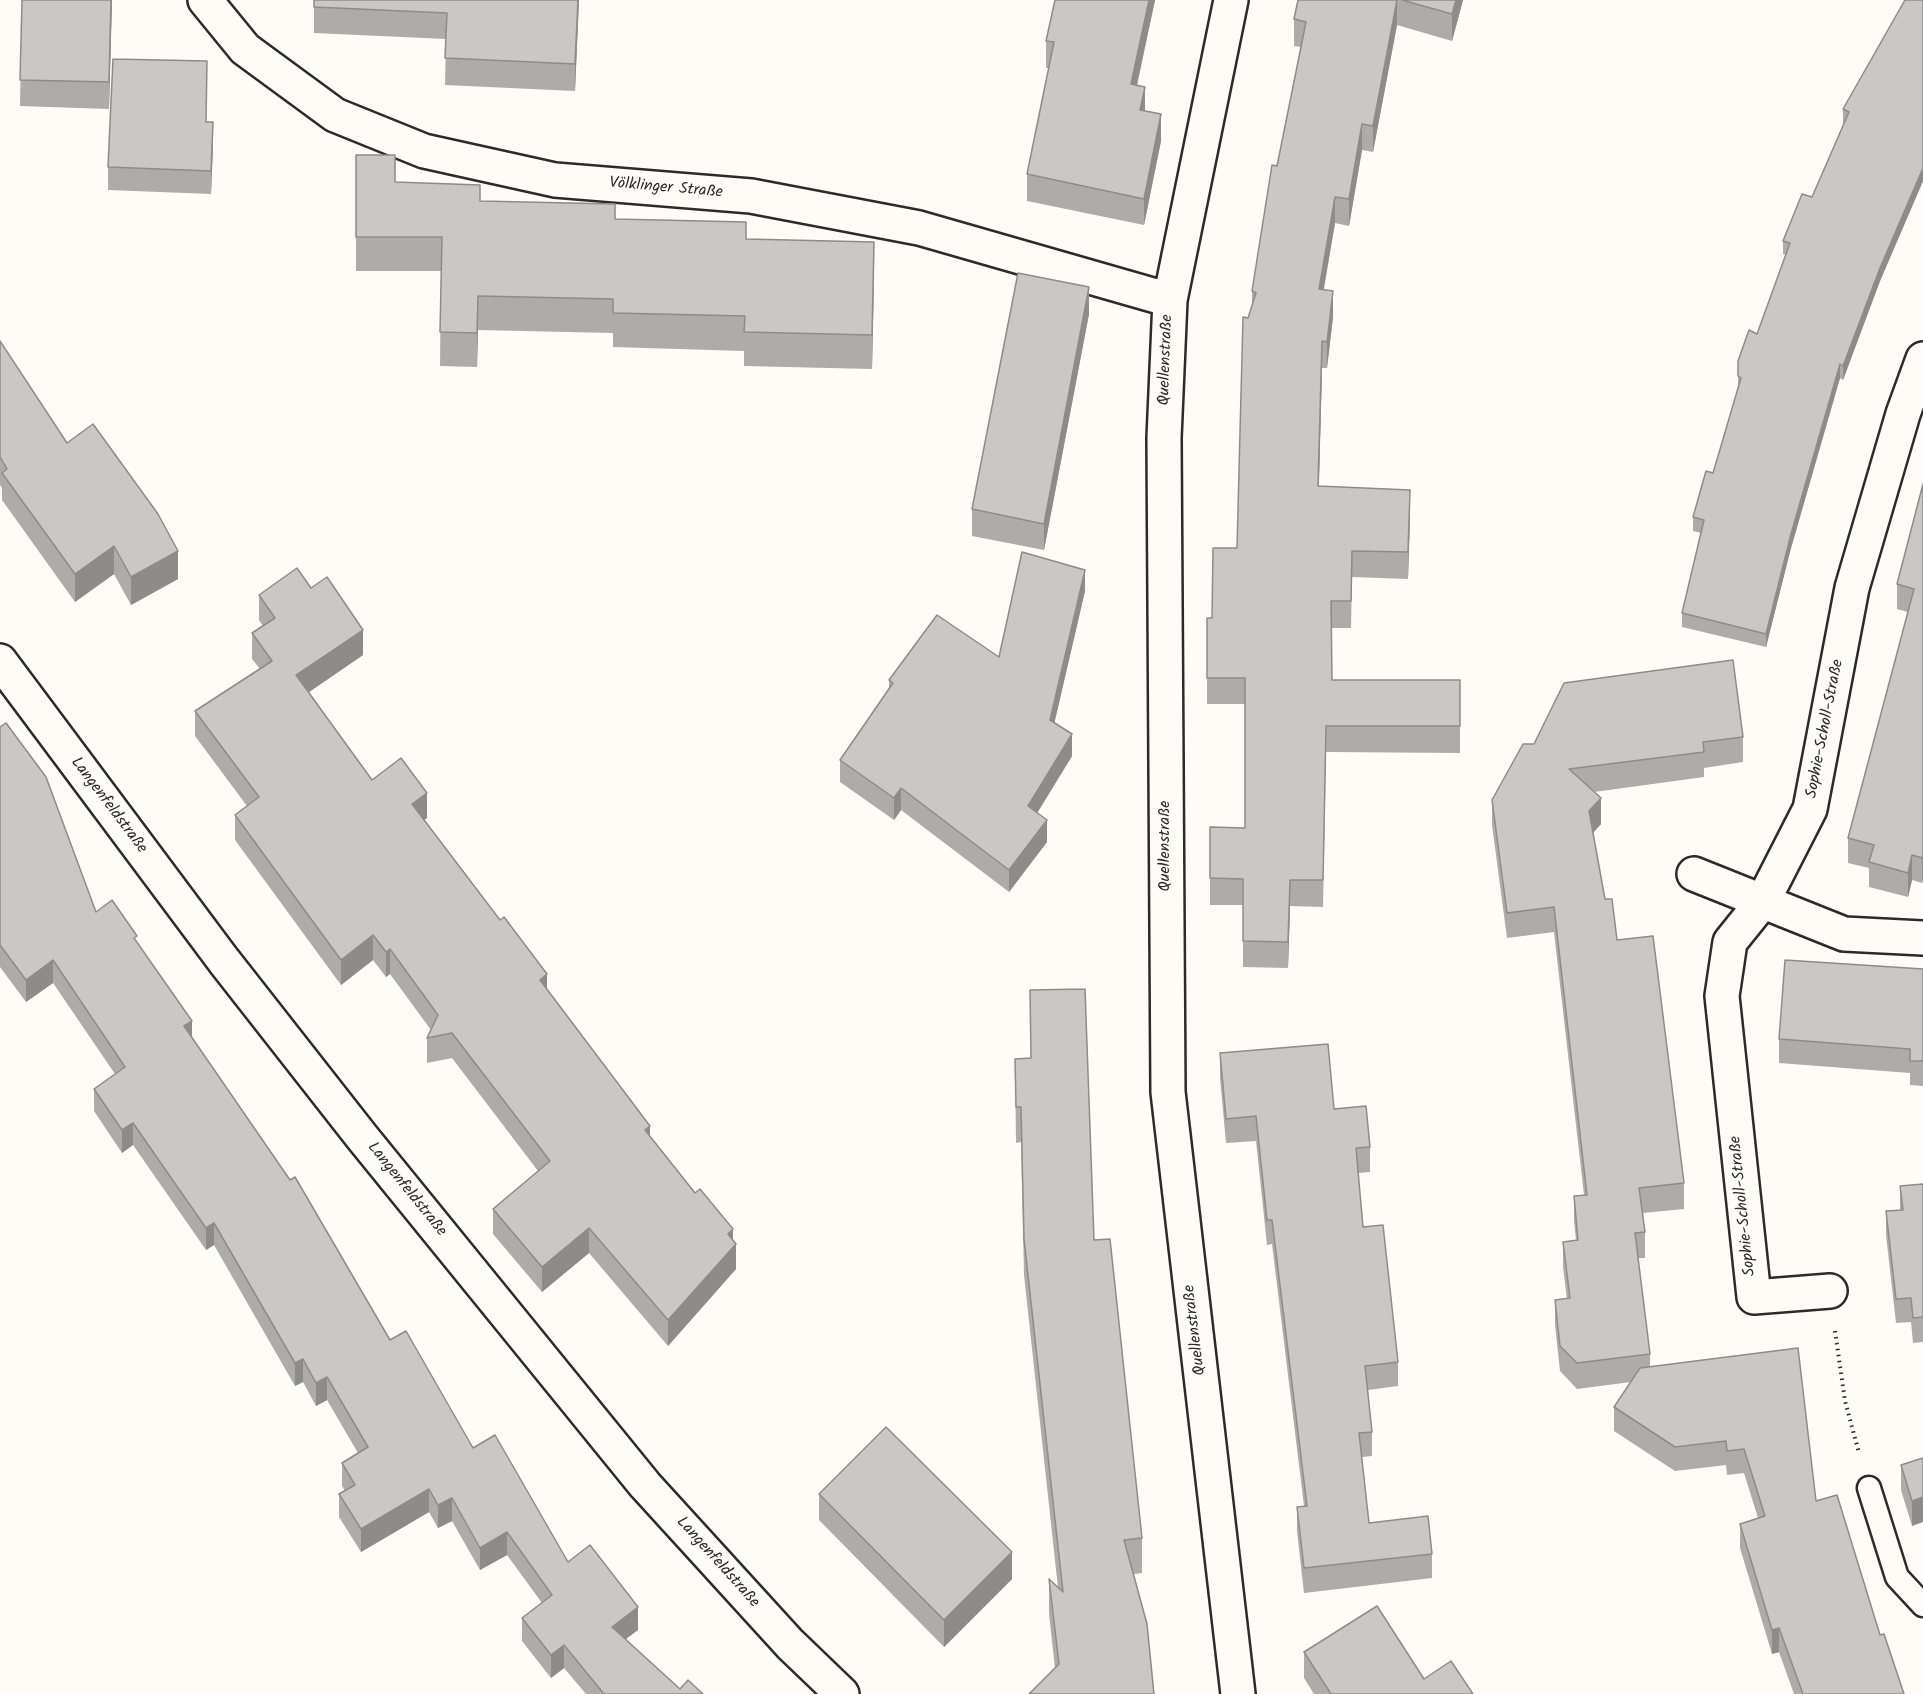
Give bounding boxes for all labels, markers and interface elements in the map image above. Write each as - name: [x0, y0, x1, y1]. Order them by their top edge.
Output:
- street label: Völklinger Straße: [608, 174, 724, 204]
- street label: Quellenstraße: [1156, 314, 1178, 406]
- street label: Sophie-Scholl-Straße: [1803, 658, 1849, 800]
- street label: Langenfeldstraße: [66, 754, 150, 858]
- street label: Quellenstraße: [1156, 800, 1176, 892]
- street label: Sophie-Scholl-Straße: [1727, 1135, 1761, 1277]
- street label: Langenfeldstraße: [362, 1139, 450, 1241]
- street label: Quellenstraße: [1181, 1284, 1211, 1376]
- street label: Langenfeldstraße: [671, 1514, 763, 1612]

